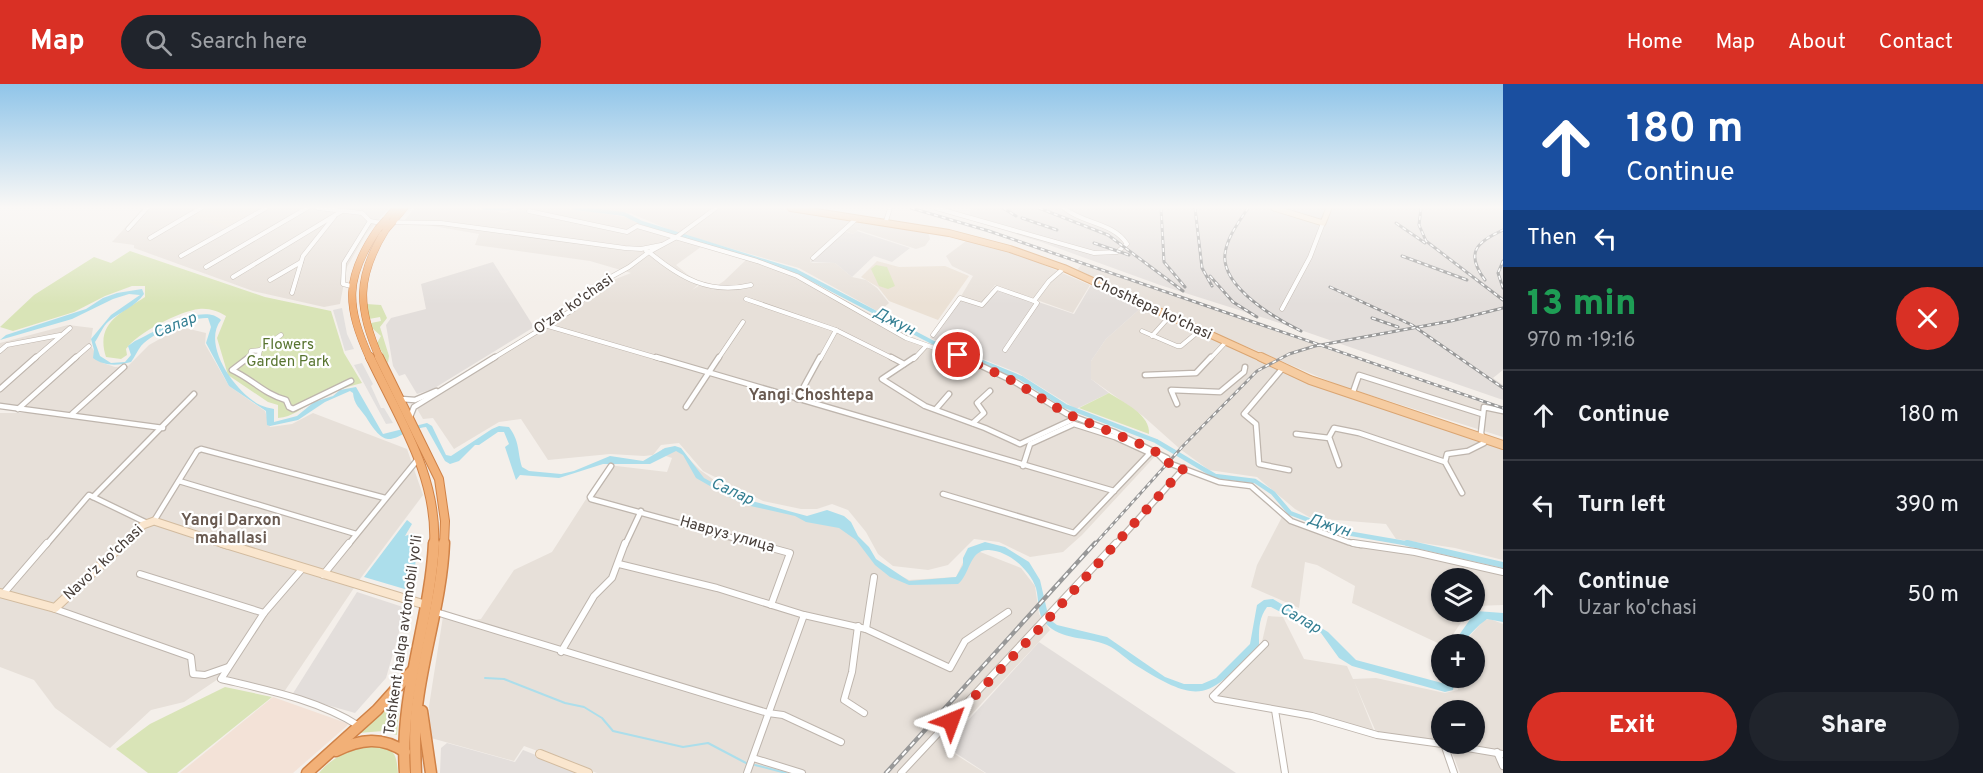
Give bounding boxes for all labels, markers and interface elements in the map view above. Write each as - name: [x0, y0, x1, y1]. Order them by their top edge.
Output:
- search box: [121, 15, 541, 69]
- text: Map: [30, 24, 85, 60]
- icon: search: [142, 26, 175, 59]
- text: Search here: [190, 29, 307, 56]
- text: Home: [1627, 29, 1683, 56]
- text: Map: [1716, 29, 1755, 56]
- text: About: [1788, 29, 1846, 56]
- text: Contact: [1879, 29, 1953, 56]
- text: 180 m: [1626, 104, 1743, 157]
- icon: ahead: [1527, 108, 1605, 186]
- text: Continue: [1626, 156, 1735, 190]
- icon: left: [1589, 222, 1622, 255]
- text: Then: [1527, 225, 1577, 252]
- street label: O'zar ko'chasi: [530, 271, 618, 339]
- street label: Choshtepa ko'chasi: [1089, 273, 1215, 345]
- text: 13 min: [1527, 282, 1637, 328]
- button: close: [1896, 287, 1959, 350]
- water label: Джун: [870, 303, 919, 341]
- water label: Салар: [151, 308, 200, 344]
- text: 970 m · 19:16: [1527, 328, 1635, 354]
- pin: [932, 329, 983, 380]
- park label: Flowers Garden Park: [246, 336, 330, 372]
- icon: arrive: [941, 338, 974, 371]
- district label: Yangi Choshtepa: [748, 386, 874, 406]
- icon: ahead: [1527, 399, 1560, 432]
- text: Continue: [1578, 402, 1669, 429]
- text: 180 m: [1900, 402, 1959, 429]
- water label: Салар: [707, 474, 757, 510]
- icon: left: [1527, 489, 1560, 522]
- text: Turn left: [1578, 492, 1666, 519]
- text: 390 m: [1895, 492, 1959, 519]
- water label: Джун: [1305, 510, 1354, 542]
- district label: Yangi Darxon mahallasi: [181, 511, 281, 549]
- street label: Навруз улица: [677, 512, 777, 558]
- street label: Navo'z ko'chasi: [60, 521, 148, 605]
- street label: Toshkent halqa avtomobil yo'li: [381, 534, 427, 736]
- map controls: [1431, 568, 1485, 754]
- button: layers: [1431, 568, 1485, 622]
- text: Continue: [1578, 569, 1669, 596]
- icon: ahead: [1527, 579, 1560, 612]
- text: 50 m: [1907, 582, 1959, 609]
- text: Uzar ko'chasi: [1578, 596, 1697, 622]
- water label: Салар: [1276, 599, 1325, 639]
- button: +: [1431, 634, 1485, 688]
- position arrow: [919, 689, 983, 753]
- button: Exit: [1527, 692, 1737, 761]
- button: Share: [1749, 692, 1959, 761]
- button: −: [1431, 700, 1485, 754]

